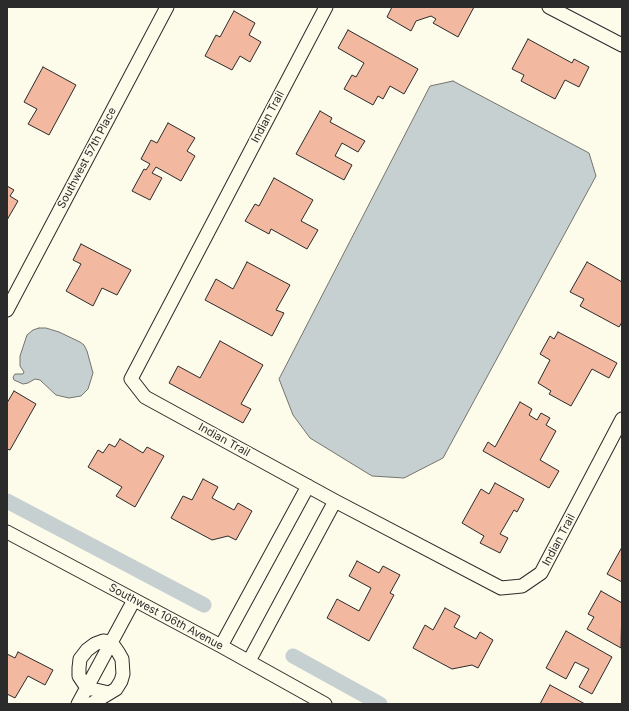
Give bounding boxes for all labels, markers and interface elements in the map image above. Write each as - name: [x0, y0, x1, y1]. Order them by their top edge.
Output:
- street label: Indian Trail: [249, 89, 287, 145]
- street label: Southwest 57th Place: [55, 105, 119, 211]
- street label: Indian Trail: [196, 420, 252, 460]
- street label: Indian Trail: [540, 512, 578, 568]
- street label: Southwest 106th Avenue: [106, 581, 226, 653]

